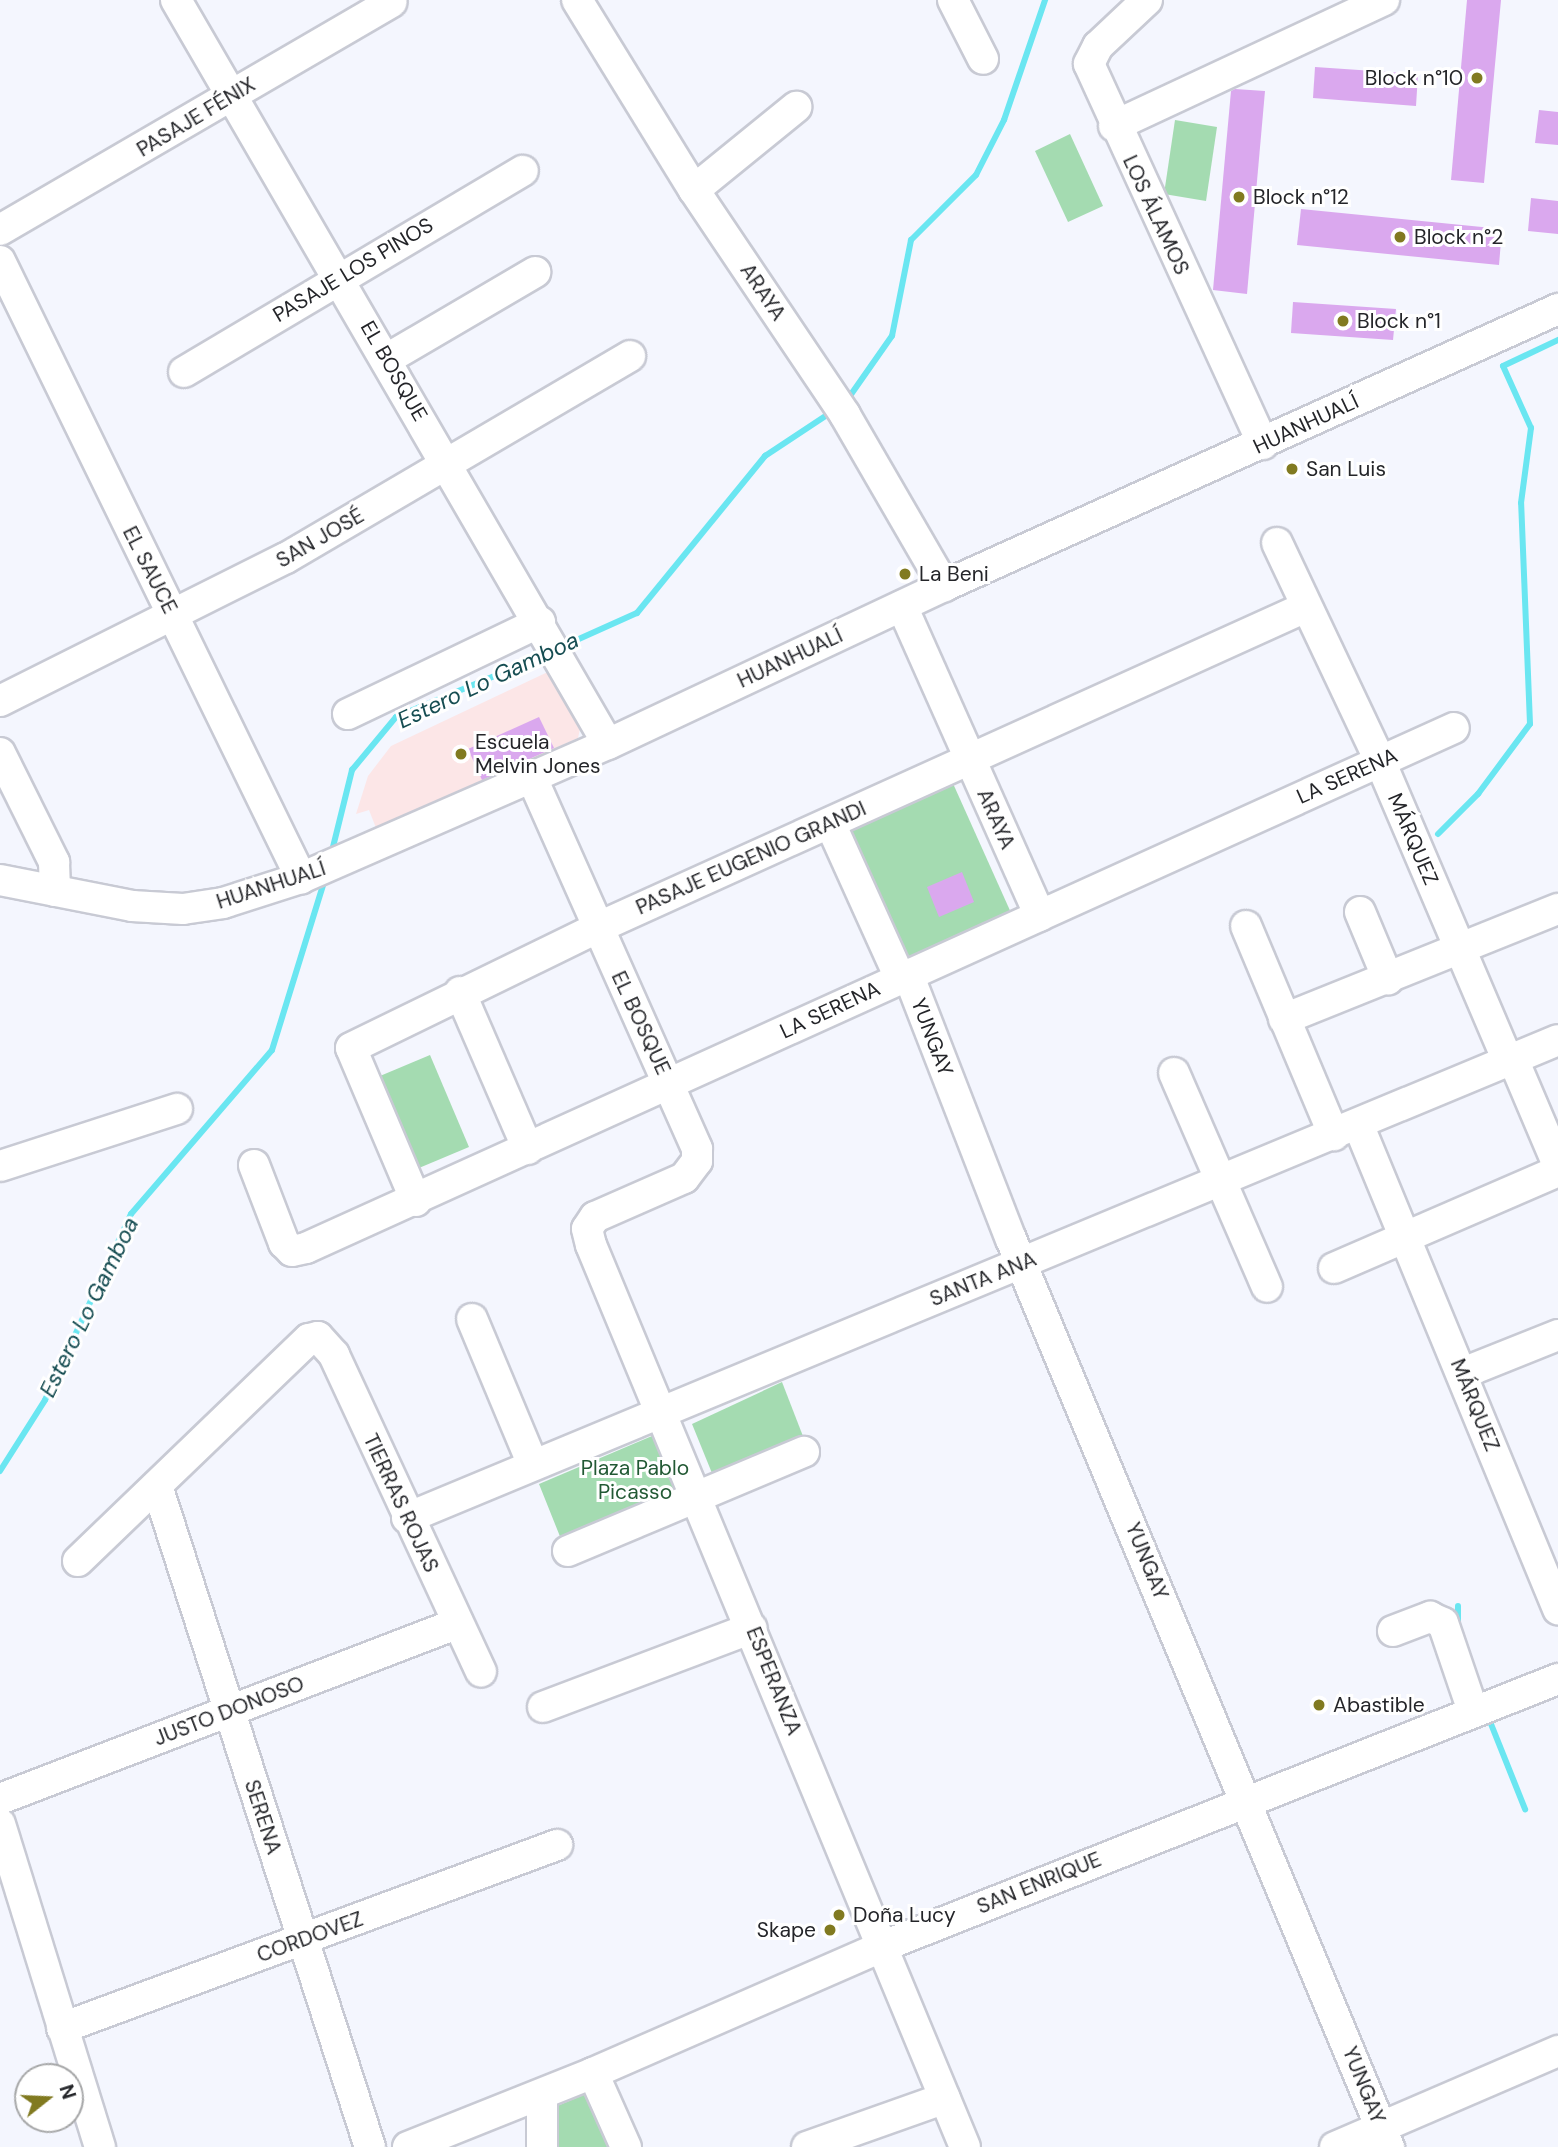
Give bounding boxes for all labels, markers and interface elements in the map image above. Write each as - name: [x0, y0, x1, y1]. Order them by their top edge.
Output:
- place label: Block n°10: [1365, 65, 1463, 91]
- marker: Block n°10: [1469, 70, 1485, 86]
- street label: PASAJE FÉNIX: [132, 72, 260, 162]
- street label: LOS ÁLAMOS: [1117, 151, 1195, 279]
- place label: Block n°12: [1253, 184, 1349, 210]
- marker: Block n°12: [1231, 189, 1247, 205]
- street label: PASAJE LOS PINOS: [268, 212, 438, 328]
- place label: Block n°2: [1414, 224, 1503, 250]
- marker: Block n°2: [1392, 229, 1408, 245]
- street label: ARAYA: [735, 259, 791, 325]
- place label: Block n°1: [1357, 308, 1441, 334]
- marker: Block n°1: [1335, 313, 1351, 329]
- street label: EL BOSQUE: [355, 316, 433, 426]
- street label: HUANHUALÍ: [1249, 389, 1363, 459]
- place label: San Luis: [1306, 456, 1386, 482]
- marker: San Luis: [1284, 461, 1300, 477]
- street label: SAN JOSÉ: [272, 503, 368, 573]
- street label: EL SAUCE: [117, 522, 183, 618]
- place label: La Beni: [919, 561, 989, 587]
- marker: La Beni: [897, 566, 913, 582]
- street label: HUANHUALÍ: [733, 623, 847, 693]
- water label: Estero Lo Gamboa: [393, 626, 583, 734]
- place label: Escuela Melvin Jones: [475, 729, 601, 779]
- street label: LA SERENA: [1293, 743, 1401, 809]
- marker: Escuela Melvin Jones: [453, 746, 469, 762]
- street label: ARAYA: [972, 785, 1020, 853]
- street label: MÁRQUEZ: [1382, 789, 1444, 889]
- street label: PASAJE EUGENIO GRANDI: [632, 796, 870, 920]
- street label: HUANHUALÍ: [213, 856, 329, 914]
- street label: EL BOSQUE: [606, 967, 676, 1079]
- street label: LA SERENA: [776, 976, 884, 1044]
- street label: YUNGAY: [906, 995, 958, 1079]
- water label: Estero Lo Gamboa: [33, 1213, 145, 1401]
- street label: SANTA ANA: [926, 1246, 1040, 1312]
- street label: MÁRQUEZ: [1445, 1355, 1505, 1455]
- street label: TIERRAS ROJAS: [358, 1430, 444, 1576]
- park label: Plaza Pablo Picasso: [581, 1455, 689, 1505]
- street label: YUNGAY: [1120, 1519, 1174, 1603]
- street label: ESPERANZA: [741, 1623, 807, 1739]
- street label: JUSTO DONOSO: [150, 1671, 308, 1751]
- place label: Abastible: [1333, 1692, 1425, 1718]
- marker: Abastible: [1311, 1697, 1327, 1713]
- street label: SERENA: [239, 1777, 287, 1857]
- street label: SAN ENRIQUE: [973, 1847, 1105, 1919]
- place label: Doña Lucy: [853, 1902, 956, 1928]
- street label: CORDOVEZ: [253, 1906, 367, 1968]
- marker: Doña Lucy: [831, 1907, 847, 1923]
- place label: Skape: [757, 1917, 816, 1943]
- marker: Skape: [822, 1922, 838, 1938]
- street label: YUNGAY: [1337, 2043, 1391, 2127]
- north arrow: [14, 2063, 84, 2133]
- text: N: [54, 2082, 82, 2102]

